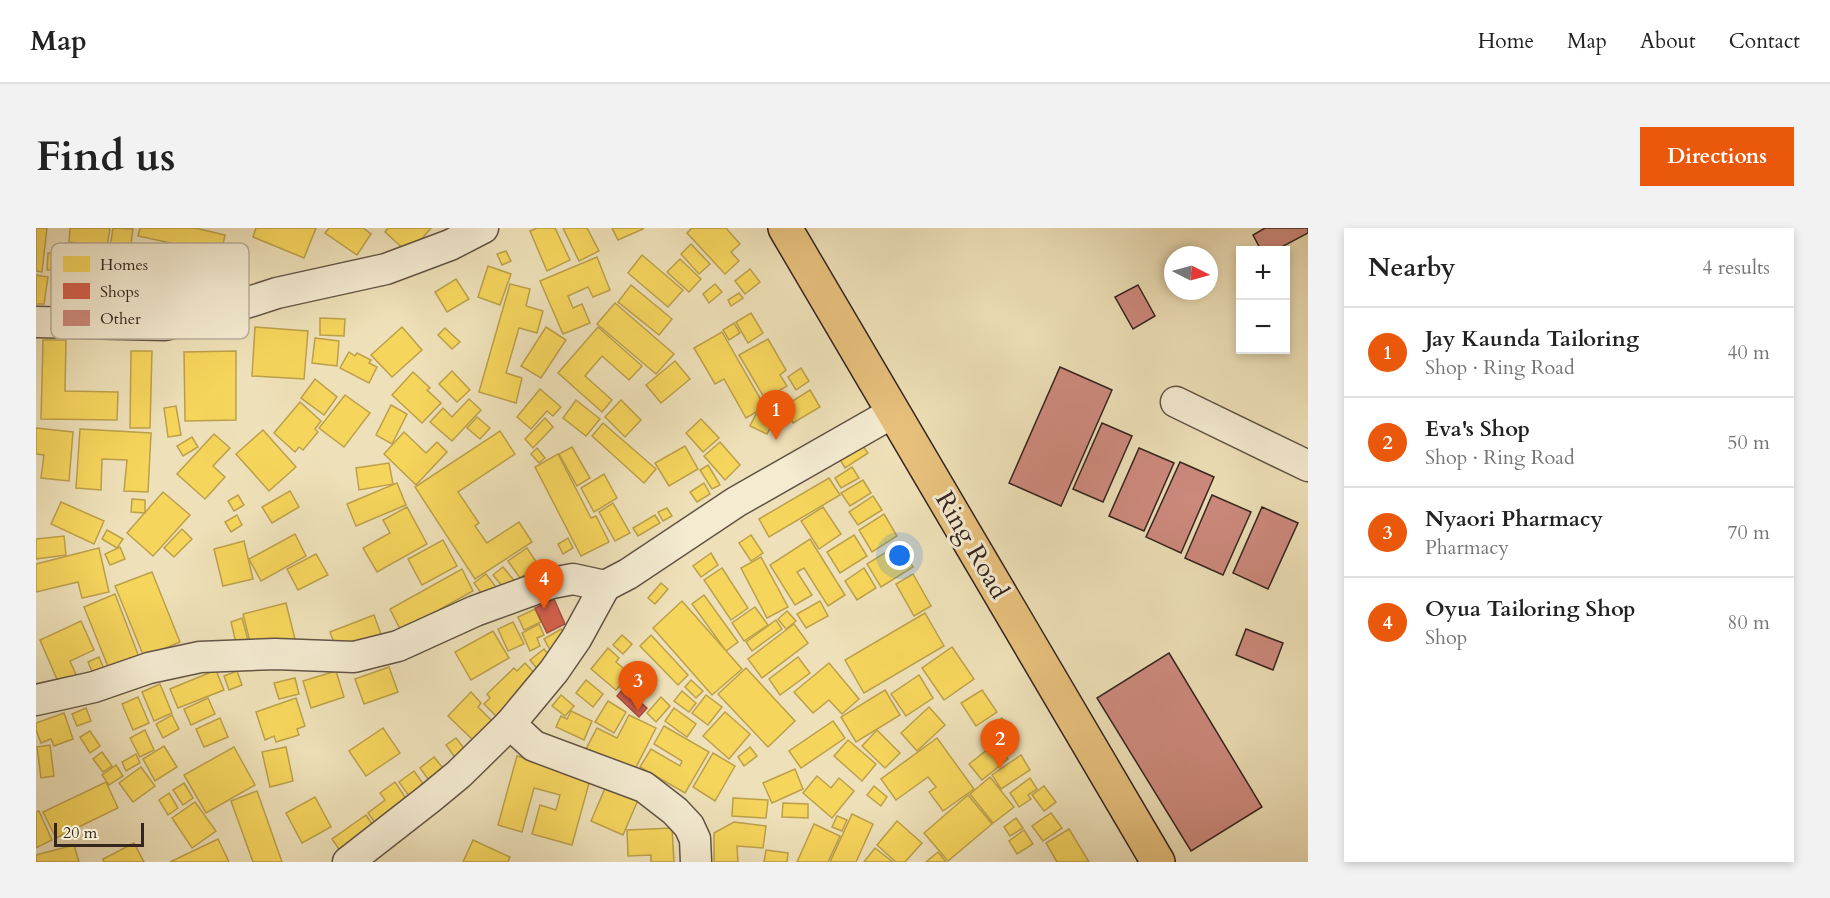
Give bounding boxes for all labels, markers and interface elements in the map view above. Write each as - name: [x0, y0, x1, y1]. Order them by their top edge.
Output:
- text: Map: [30, 22, 87, 60]
- text: Home: [1478, 27, 1534, 56]
- text: Map: [1567, 27, 1607, 56]
- text: About: [1640, 27, 1696, 56]
- text: Contact: [1729, 27, 1800, 56]
- button: Directions: [1640, 127, 1794, 186]
- text: Find us: [36, 128, 176, 185]
- legend: [51, 243, 249, 339]
- north arrow: [1164, 246, 1218, 300]
- map controls: [1236, 246, 1290, 354]
- button: +: [1236, 246, 1290, 300]
- text: Nearby: [1368, 250, 1456, 285]
- text: Homes: [100, 254, 148, 276]
- text: 4 results: [1702, 254, 1770, 281]
- text: Shops: [100, 281, 139, 303]
- button: −: [1236, 300, 1290, 354]
- text: Other: [100, 308, 141, 330]
- text: Jay Kaunda Tailoring: [1425, 324, 1639, 354]
- text: 1: [1382, 339, 1393, 366]
- text: 40 m: [1727, 339, 1770, 366]
- text: Shop · Ring Road: [1425, 354, 1575, 381]
- pin: 1: [756, 390, 796, 440]
- text: Eva's Shop: [1425, 414, 1530, 444]
- text: 2: [1382, 429, 1393, 456]
- text: 50 m: [1727, 429, 1770, 456]
- text: Shop · Ring Road: [1425, 444, 1575, 471]
- street label: Ring Road: [927, 485, 1017, 605]
- text: Nyaori Pharmacy: [1425, 504, 1603, 534]
- text: 3: [1382, 519, 1393, 546]
- text: 70 m: [1727, 519, 1770, 546]
- text: Pharmacy: [1425, 534, 1509, 561]
- your location: [885, 541, 914, 570]
- pin: 4: [524, 560, 564, 609]
- text: Oyua Tailoring Shop: [1425, 594, 1636, 624]
- text: 4: [1382, 609, 1393, 636]
- text: 80 m: [1727, 609, 1770, 636]
- text: Shop: [1425, 624, 1467, 651]
- pin: 3: [618, 662, 658, 711]
- pin: 2: [980, 720, 1020, 769]
- scale bar: [54, 820, 144, 848]
- text: 20 m: [63, 822, 97, 844]

